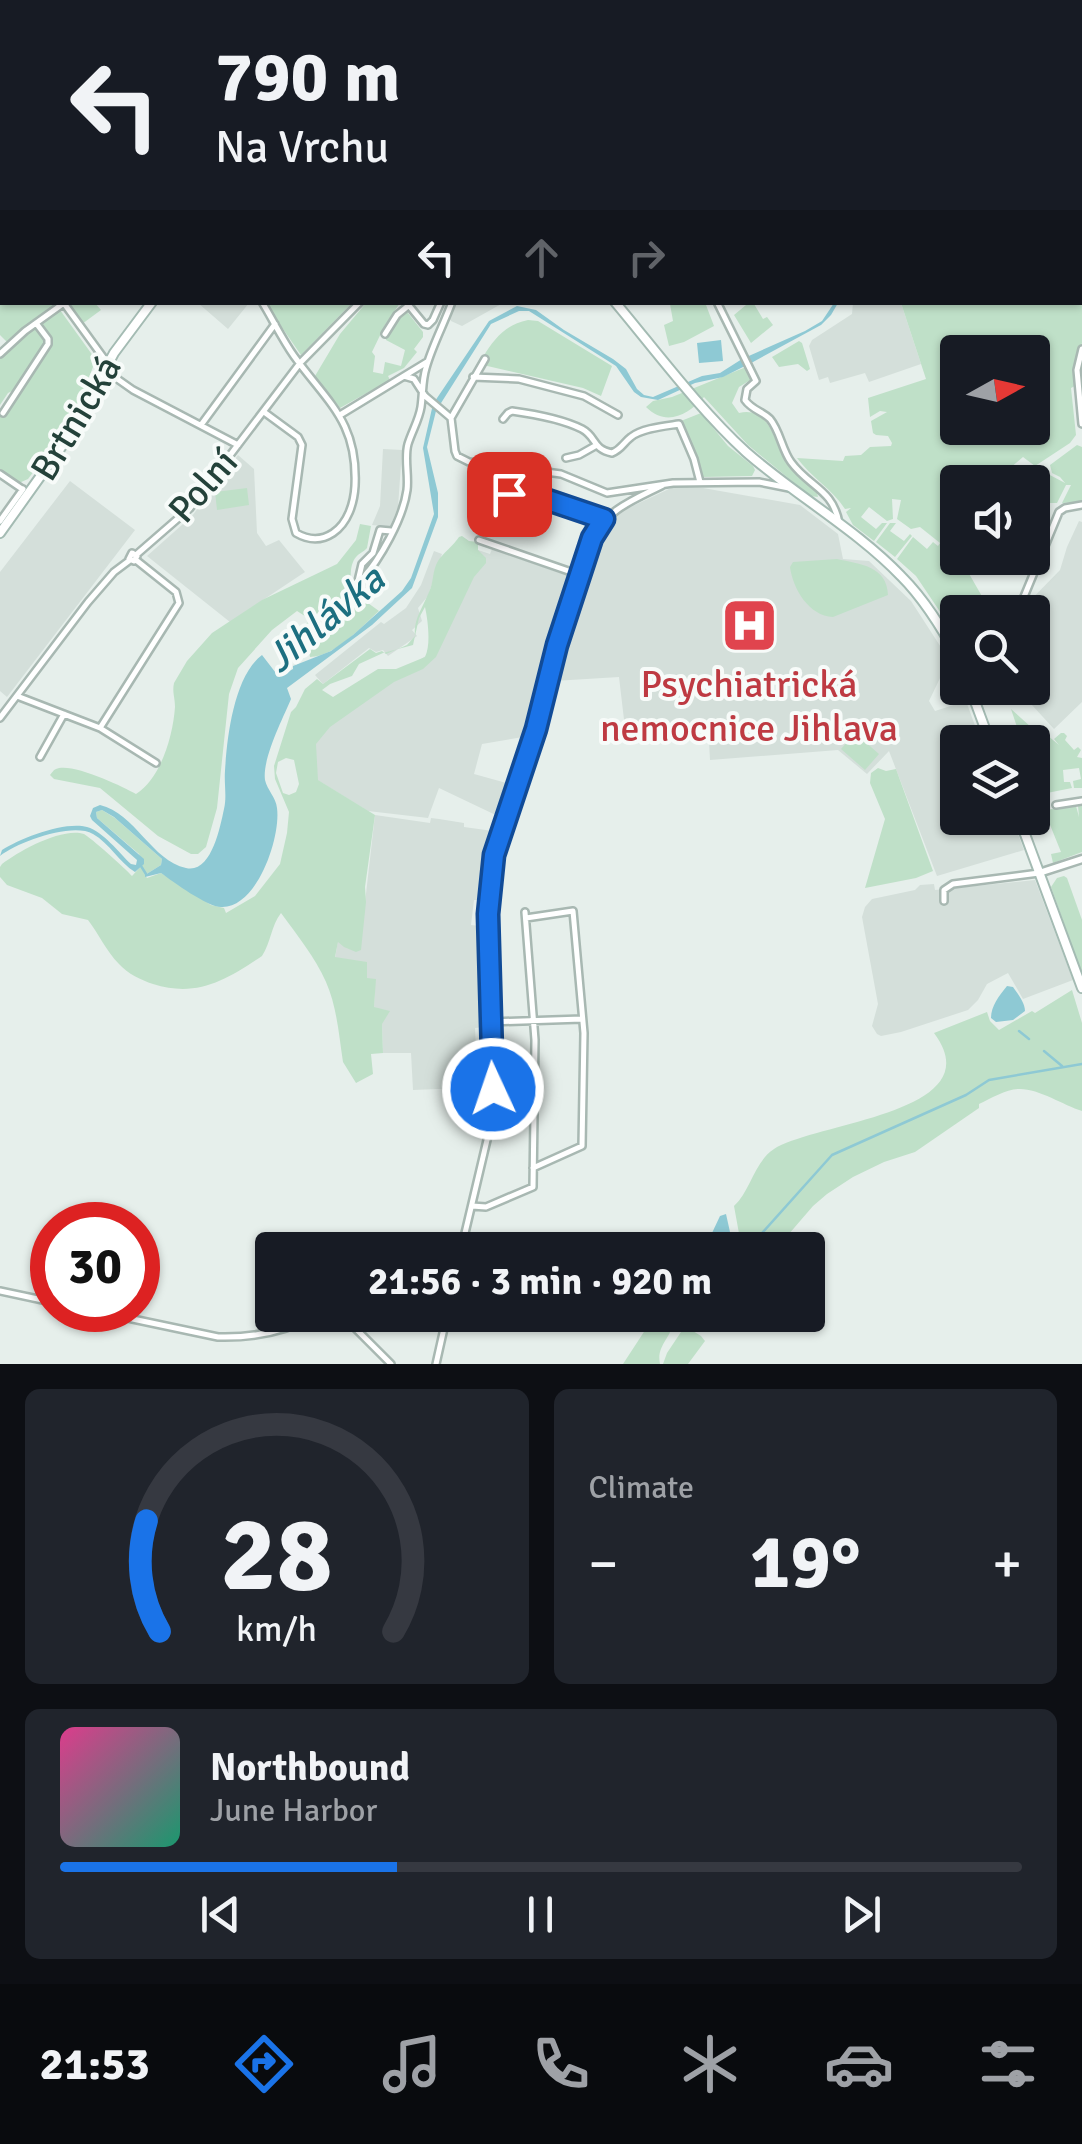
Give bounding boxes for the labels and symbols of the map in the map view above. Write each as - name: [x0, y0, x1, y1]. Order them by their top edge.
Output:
- north arrow: [940, 335, 1050, 445]
- street label: Brtnická: [20, 347, 132, 489]
- street label: Polní: [158, 439, 248, 533]
- pin: [467, 452, 552, 537]
- water label: Jihlávka: [255, 554, 396, 683]
- hospital icon: Psychiatrická nemocnice Jihlava: [719, 596, 779, 656]
- place label: Psychiatrická nemocnice Jihlava: [600, 661, 898, 752]
- position arrow: [441, 1037, 545, 1141]
- speed limit sign: 30: [30, 1202, 160, 1332]

